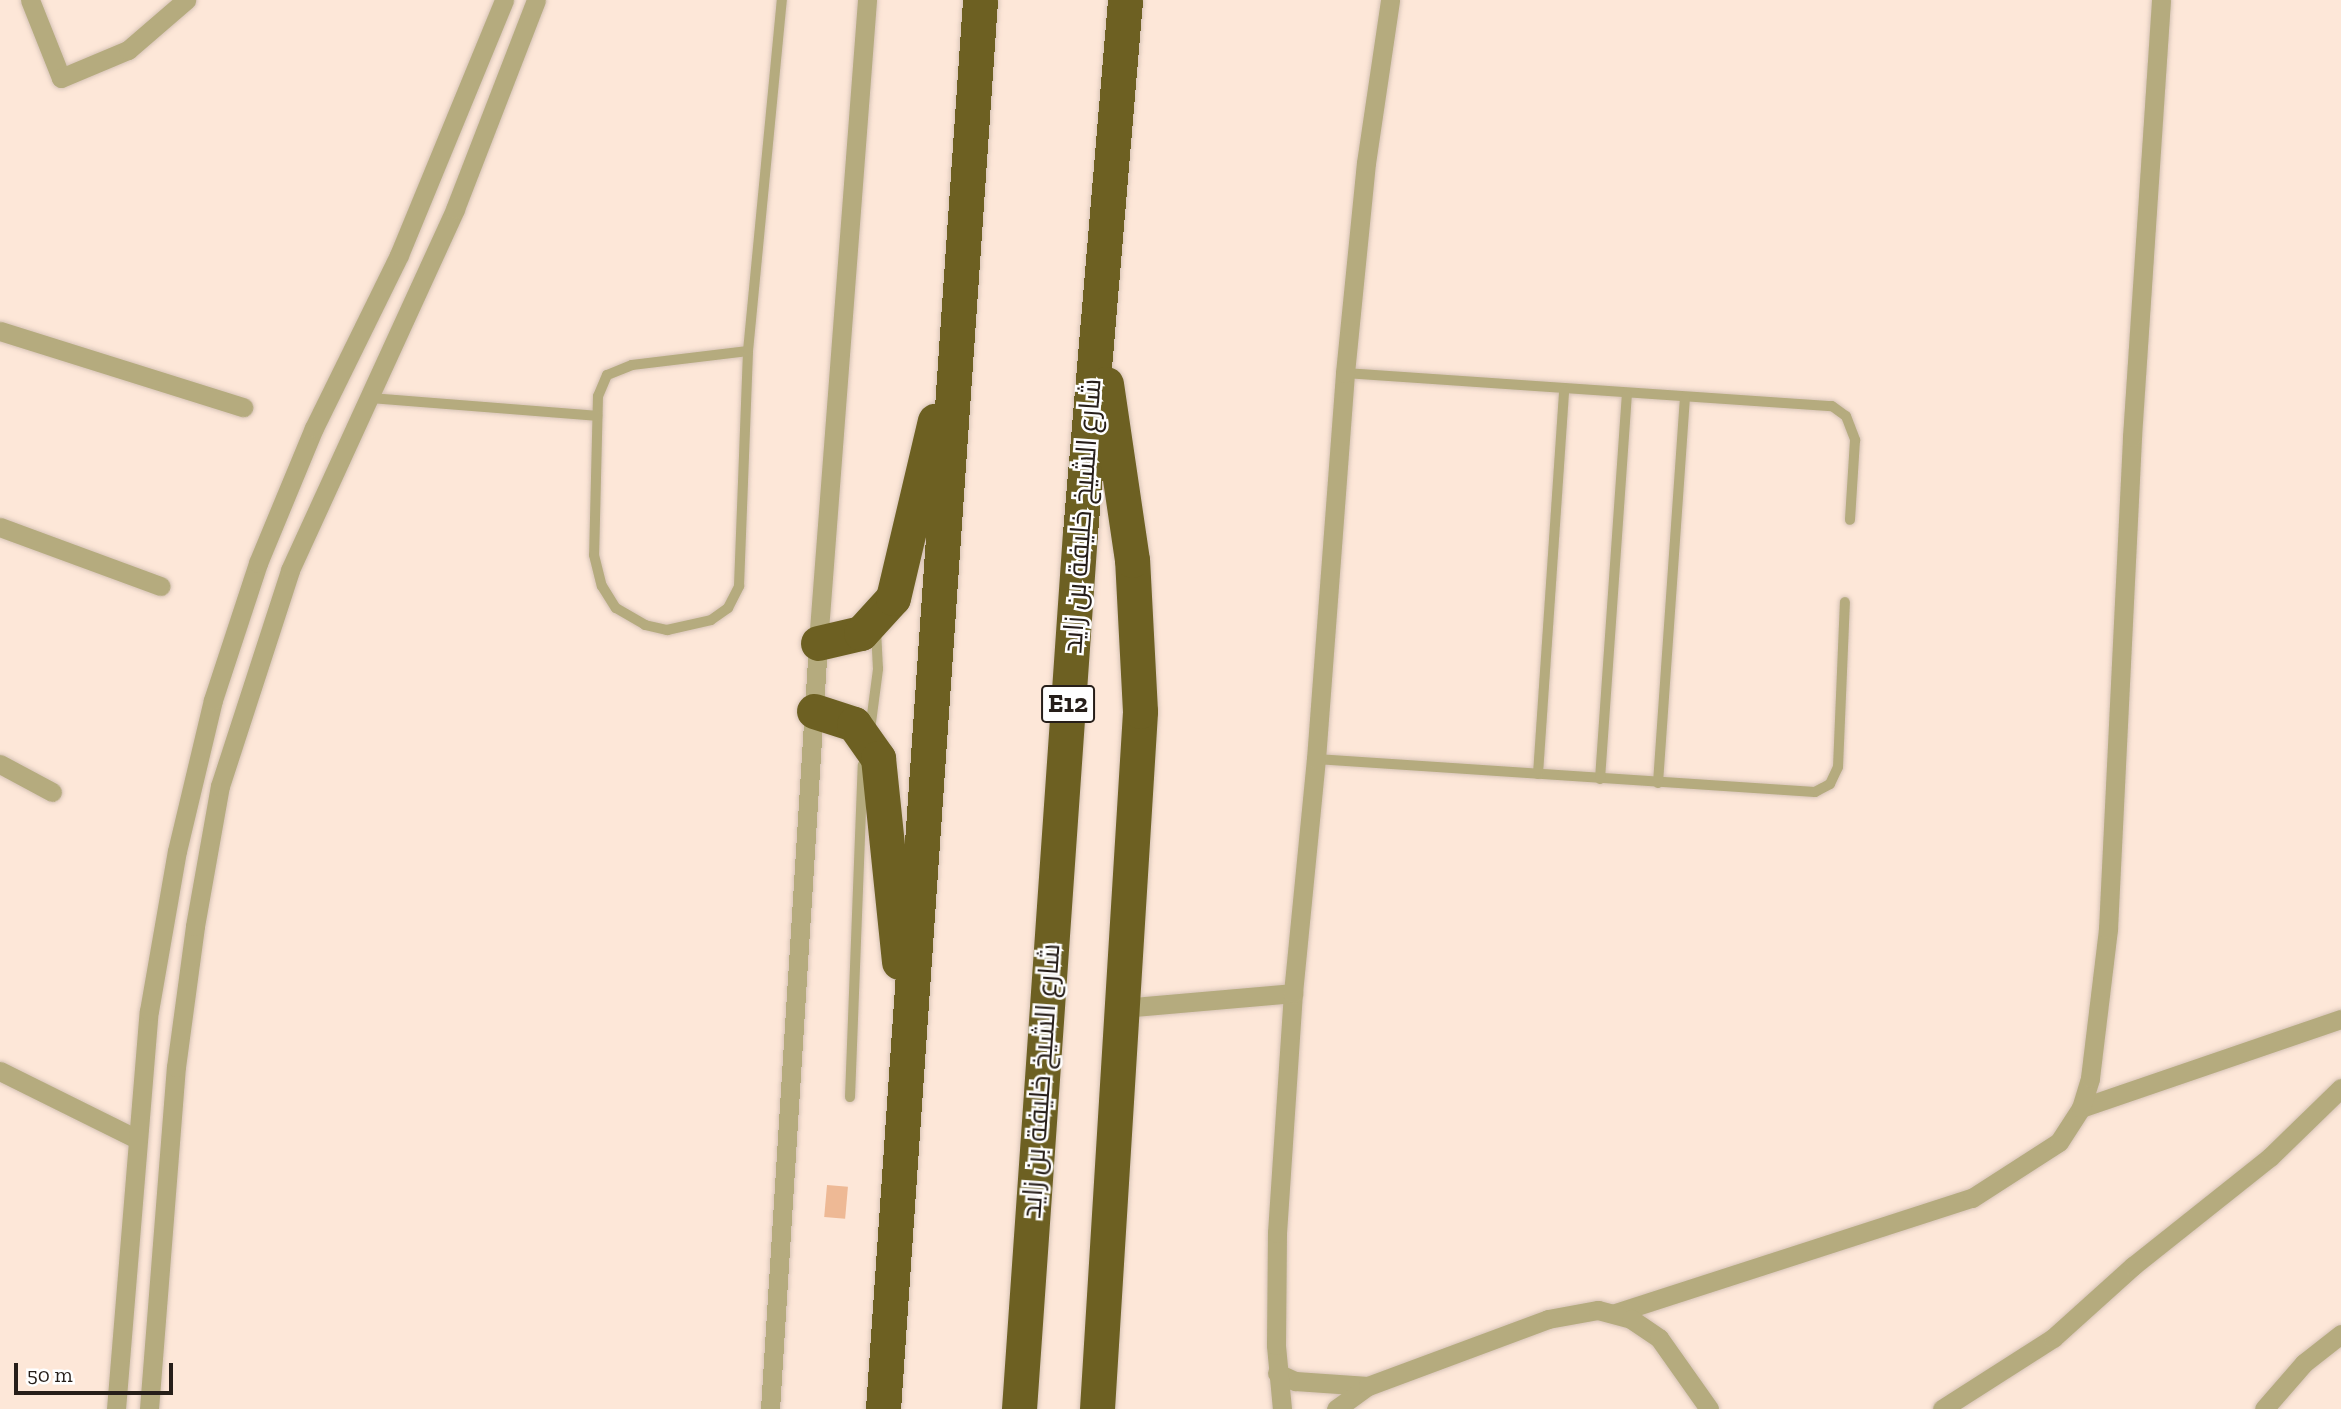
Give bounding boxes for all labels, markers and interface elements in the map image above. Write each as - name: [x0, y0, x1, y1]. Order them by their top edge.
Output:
- street label: شارع الشيخ خليفة بن زايد: [1056, 377, 1108, 655]
- road number: E12: [1040, 682, 1096, 726]
- street label: شارع الشيخ خليفة بن زايد: [1015, 942, 1067, 1220]
- scale bar: [18, 1350, 177, 1394]
- text: 50 m: [27, 1362, 73, 1387]

